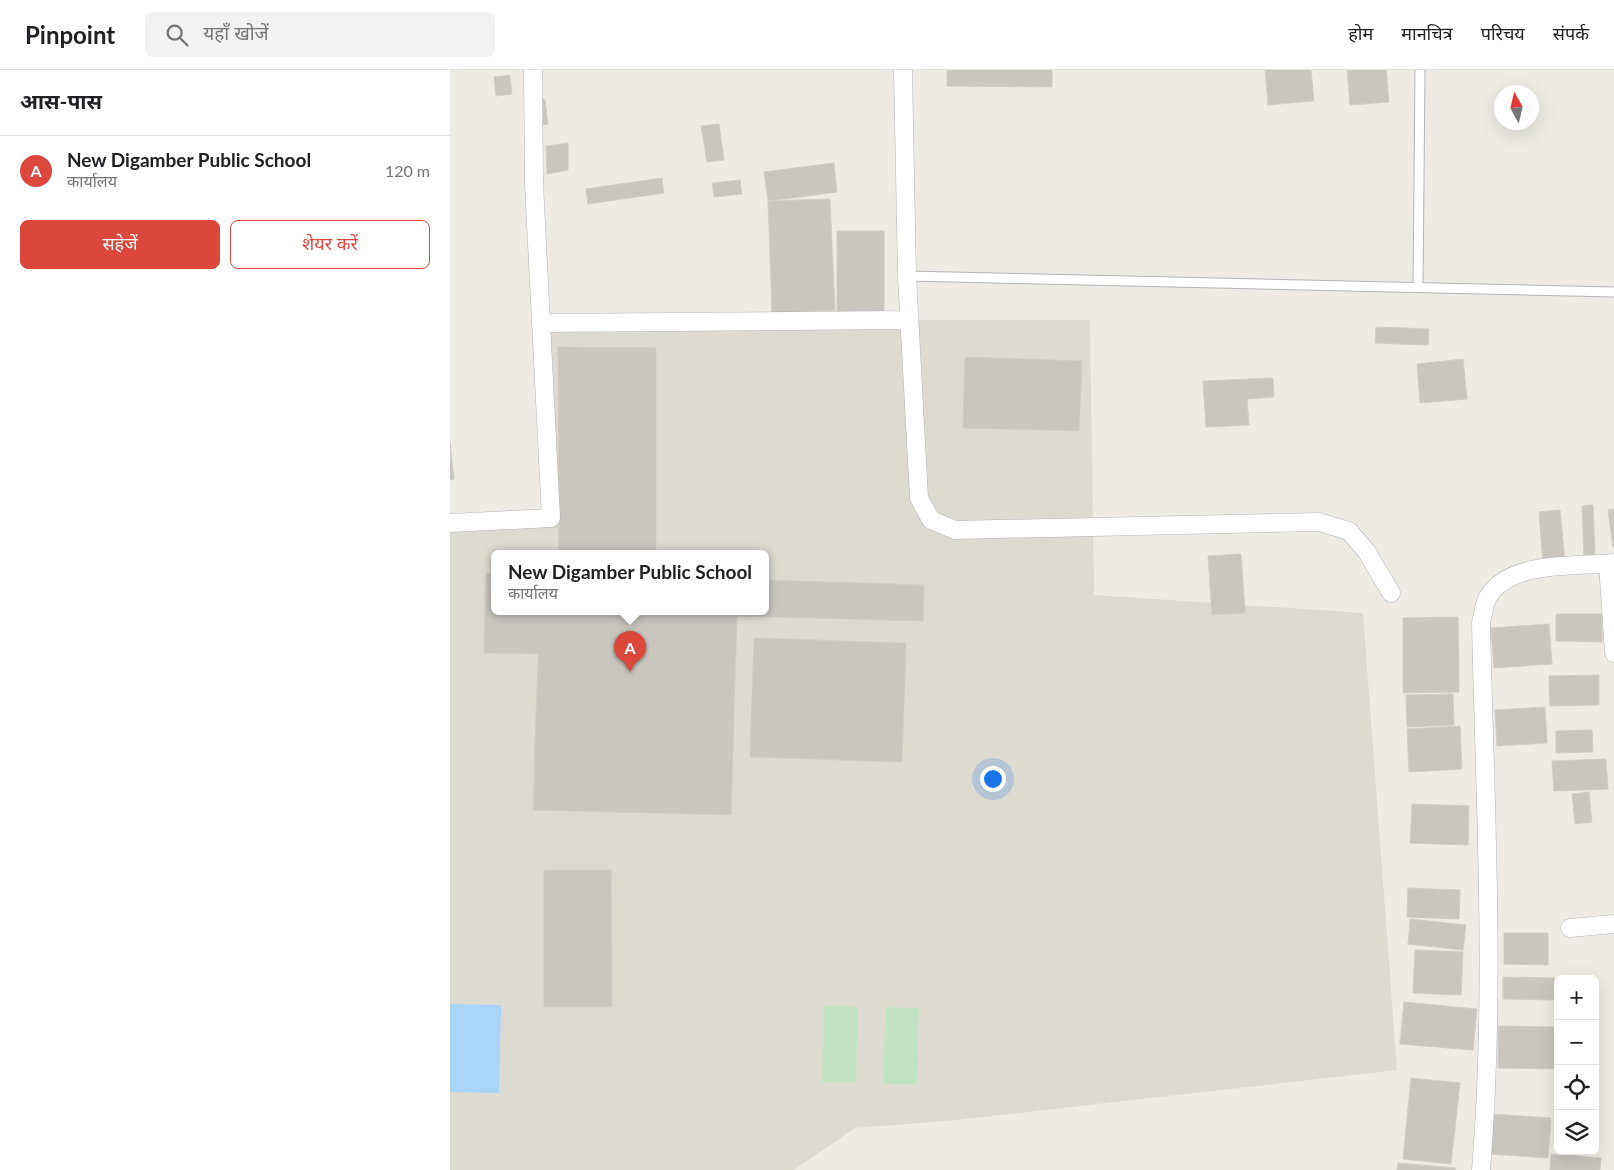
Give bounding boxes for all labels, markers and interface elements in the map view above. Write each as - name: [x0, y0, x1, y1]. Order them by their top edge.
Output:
- search box: [145, 12, 495, 57]
- text: Pinpoint: [25, 20, 115, 49]
- icon: search: [163, 21, 191, 49]
- text: यहाँ खोजें: [203, 21, 269, 44]
- text: होम: [1348, 22, 1373, 44]
- text: मानचित्र: [1401, 22, 1453, 44]
- text: परिचय: [1481, 22, 1525, 44]
- text: संपर्क: [1553, 22, 1589, 44]
- north arrow: [1494, 85, 1539, 130]
- text: आस-पास: [20, 88, 102, 113]
- text: New Digamber Public School: [67, 148, 311, 171]
- text: A: [30, 161, 42, 180]
- text: 120 m: [385, 161, 430, 180]
- text: कार्यालय: [67, 171, 117, 190]
- button: सहेजें: [20, 220, 220, 269]
- button: शेयर करें: [230, 220, 430, 269]
- popup: [491, 550, 769, 615]
- text: New Digamber Public School: [508, 560, 752, 583]
- text: कार्यालय: [508, 583, 558, 602]
- pin: A: [614, 631, 646, 672]
- your location: [980, 766, 1006, 792]
- map controls: [1554, 975, 1599, 1155]
- button: +: [1554, 975, 1599, 1020]
- button: −: [1554, 1020, 1599, 1065]
- button: locate: [1554, 1065, 1599, 1110]
- button: layers: [1554, 1110, 1599, 1155]

